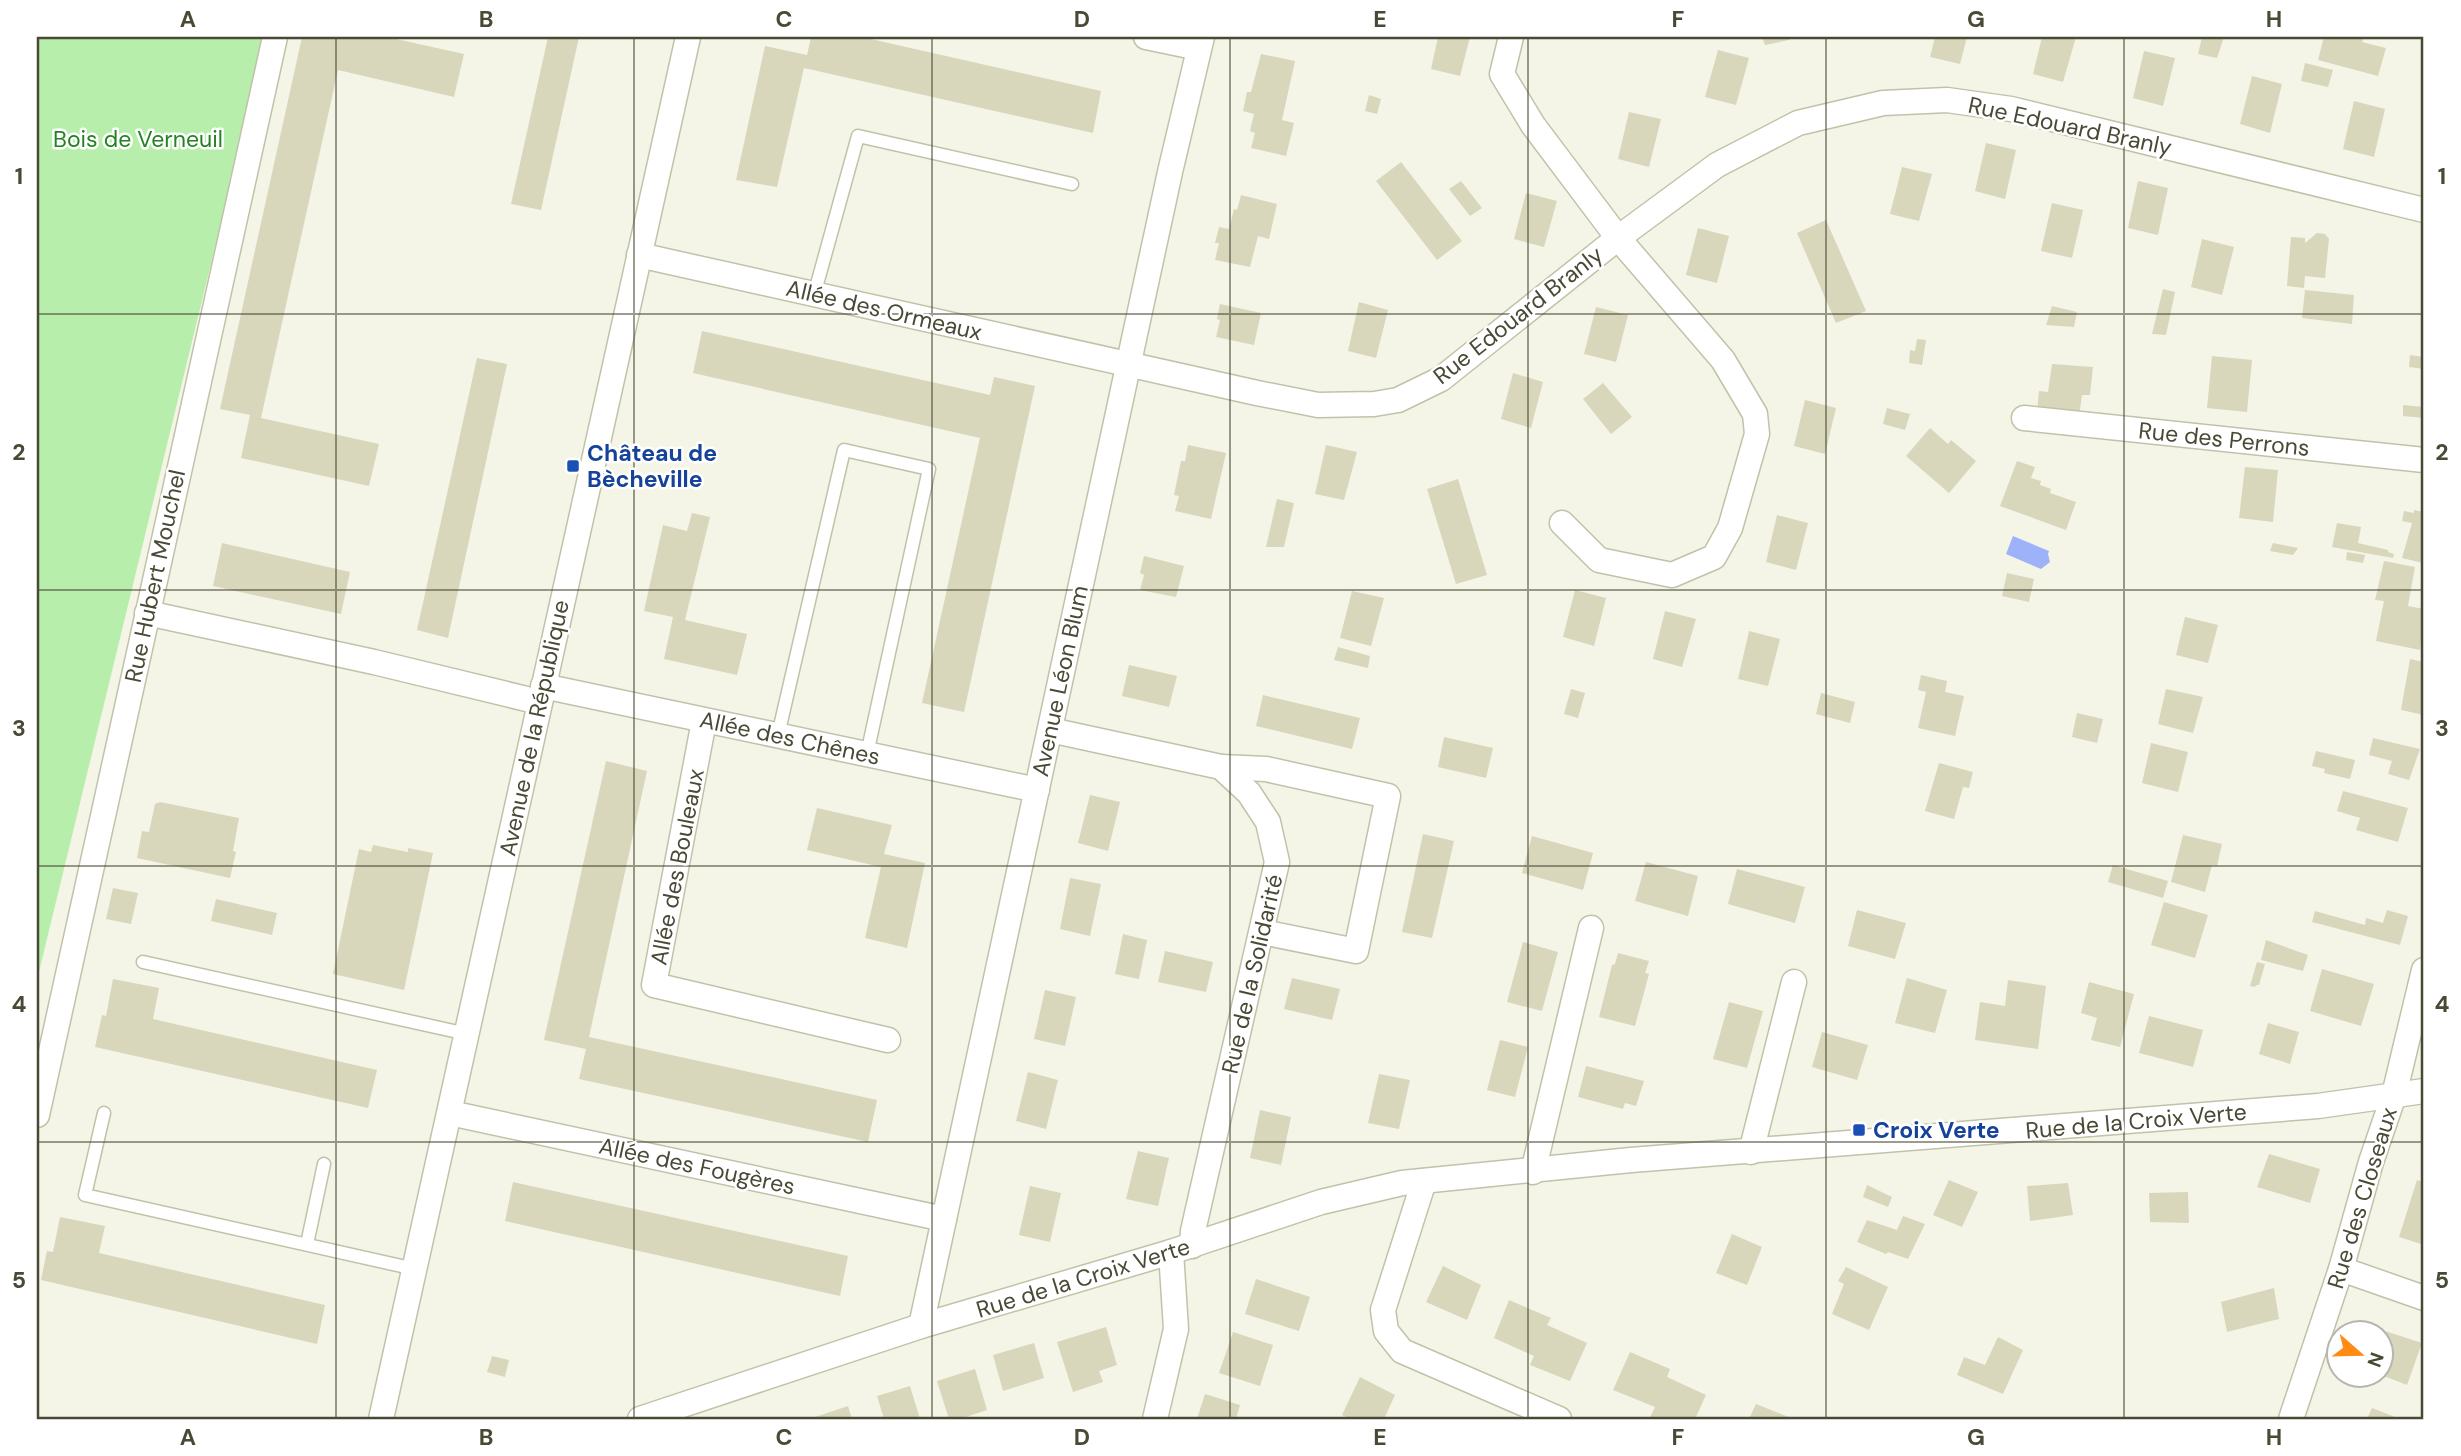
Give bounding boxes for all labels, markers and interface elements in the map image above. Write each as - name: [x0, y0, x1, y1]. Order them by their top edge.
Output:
- text: A: [180, 4, 196, 34]
- text: B: [479, 4, 493, 34]
- text: C: [776, 4, 792, 34]
- text: D: [1074, 4, 1090, 34]
- text: E: [1373, 4, 1387, 34]
- text: F: [1672, 4, 1685, 34]
- text: G: [1967, 4, 1985, 34]
- text: H: [2266, 4, 2282, 34]
- street label: Rue Edouard Branly: [1965, 90, 2175, 162]
- park label: Bois de Verneuil: [53, 124, 223, 154]
- text: 1: [15, 161, 23, 191]
- text: 1: [2438, 161, 2446, 191]
- street label: Rue Edouard Branly: [1427, 239, 1609, 391]
- street label: Allée des Ormeaux: [783, 273, 985, 347]
- street label: Rue des Perrons: [2137, 415, 2311, 463]
- text: 2: [12, 437, 26, 467]
- text: 2: [2435, 437, 2449, 467]
- place label: Château de Bècheville: [587, 438, 717, 494]
- marker: Château de Bècheville: [565, 458, 581, 474]
- street label: Rue Hubert Mouchel: [118, 467, 192, 685]
- street label: Avenue Léon Blum: [1025, 583, 1095, 779]
- street label: Avenue de la République: [492, 597, 576, 859]
- street label: Allée des Chênes: [697, 704, 883, 772]
- text: 3: [12, 713, 26, 743]
- text: 3: [2435, 713, 2449, 743]
- street label: Allée des Bouleaux: [643, 767, 711, 967]
- street label: Rue de la Solidarité: [1214, 871, 1290, 1077]
- text: 4: [12, 989, 27, 1019]
- text: 4: [2435, 989, 2450, 1019]
- street label: Rue de la Croix Verte: [2024, 1096, 2248, 1146]
- street label: Rue des Closeaux: [2320, 1104, 2404, 1292]
- place label: Croix Verte: [1873, 1115, 2000, 1145]
- marker: Croix Verte: [1851, 1122, 1867, 1138]
- street label: Allée des Fougères: [596, 1131, 798, 1201]
- street label: Rue de la Croix Verte: [973, 1231, 1193, 1325]
- text: 5: [12, 1265, 26, 1295]
- text: 5: [2435, 1265, 2449, 1295]
- north arrow: [2324, 1320, 2394, 1390]
- text: N: [2361, 1349, 2390, 1370]
- text: A: [180, 1422, 196, 1452]
- text: B: [479, 1422, 493, 1452]
- text: C: [776, 1422, 792, 1452]
- text: D: [1074, 1422, 1090, 1452]
- text: E: [1373, 1422, 1387, 1452]
- text: F: [1672, 1422, 1685, 1452]
- text: G: [1967, 1422, 1985, 1452]
- text: H: [2266, 1422, 2282, 1452]

